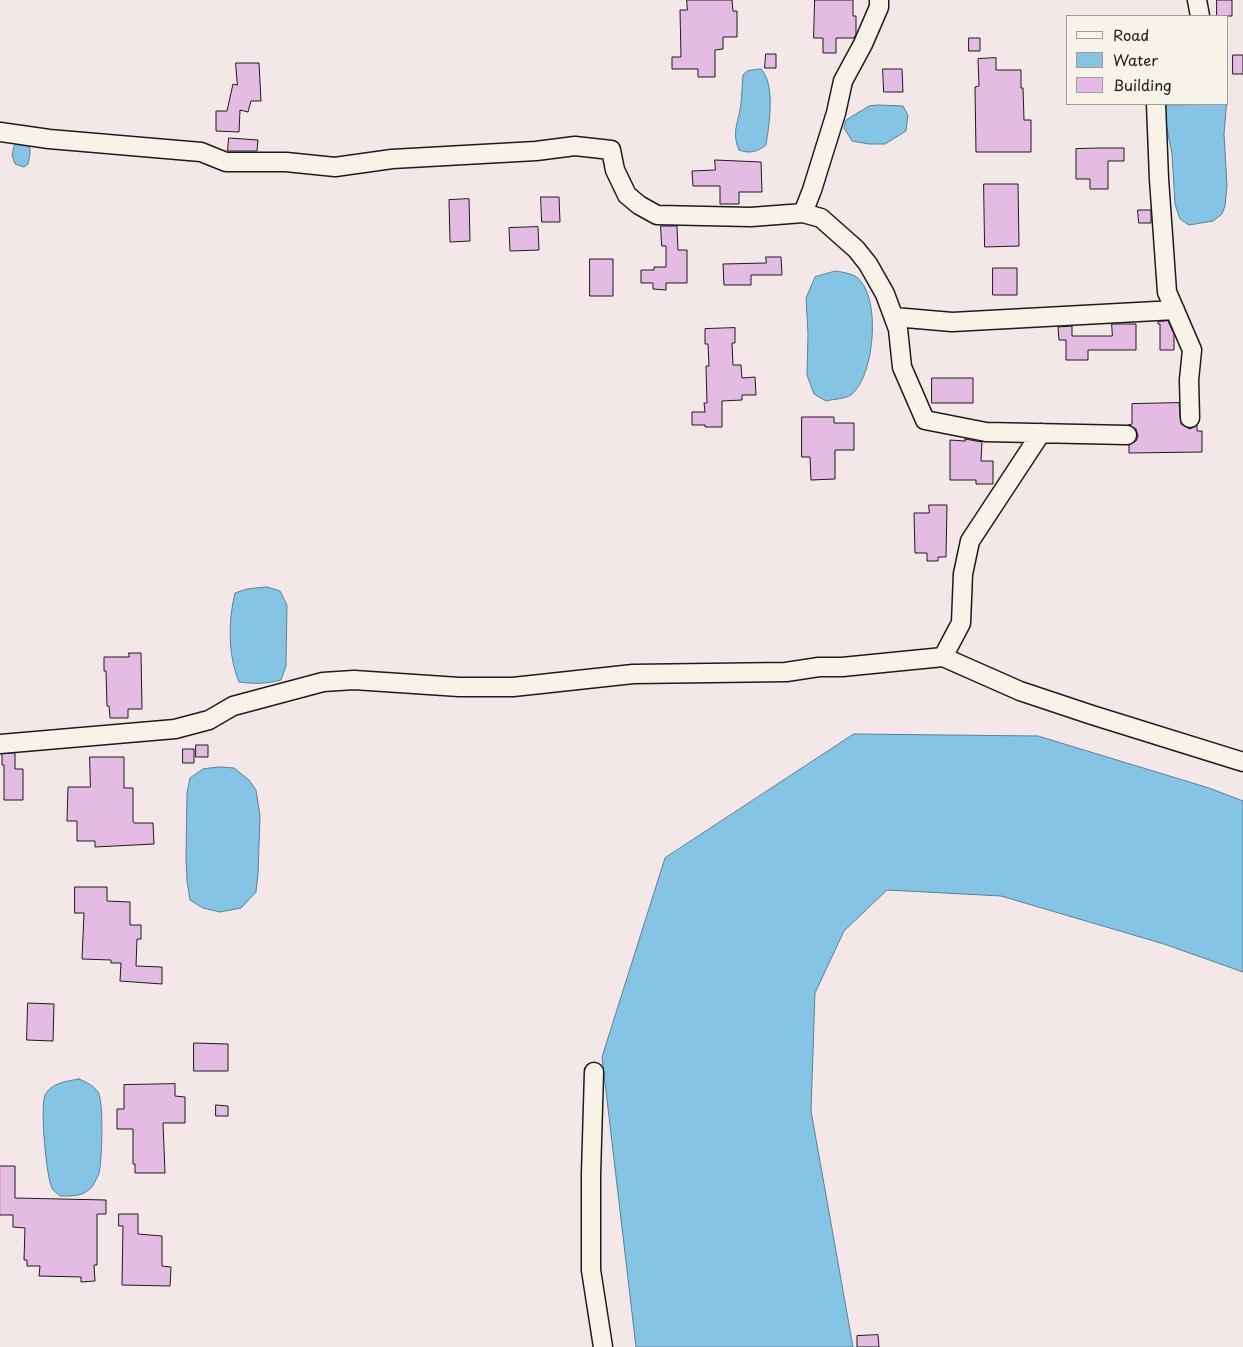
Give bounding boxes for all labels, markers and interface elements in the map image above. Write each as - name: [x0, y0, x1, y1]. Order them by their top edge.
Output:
- legend: [1066, 15, 1228, 105]
- text: Road: [1113, 23, 1149, 46]
- text: Water: [1113, 48, 1158, 71]
- text: Building: [1113, 73, 1172, 96]

